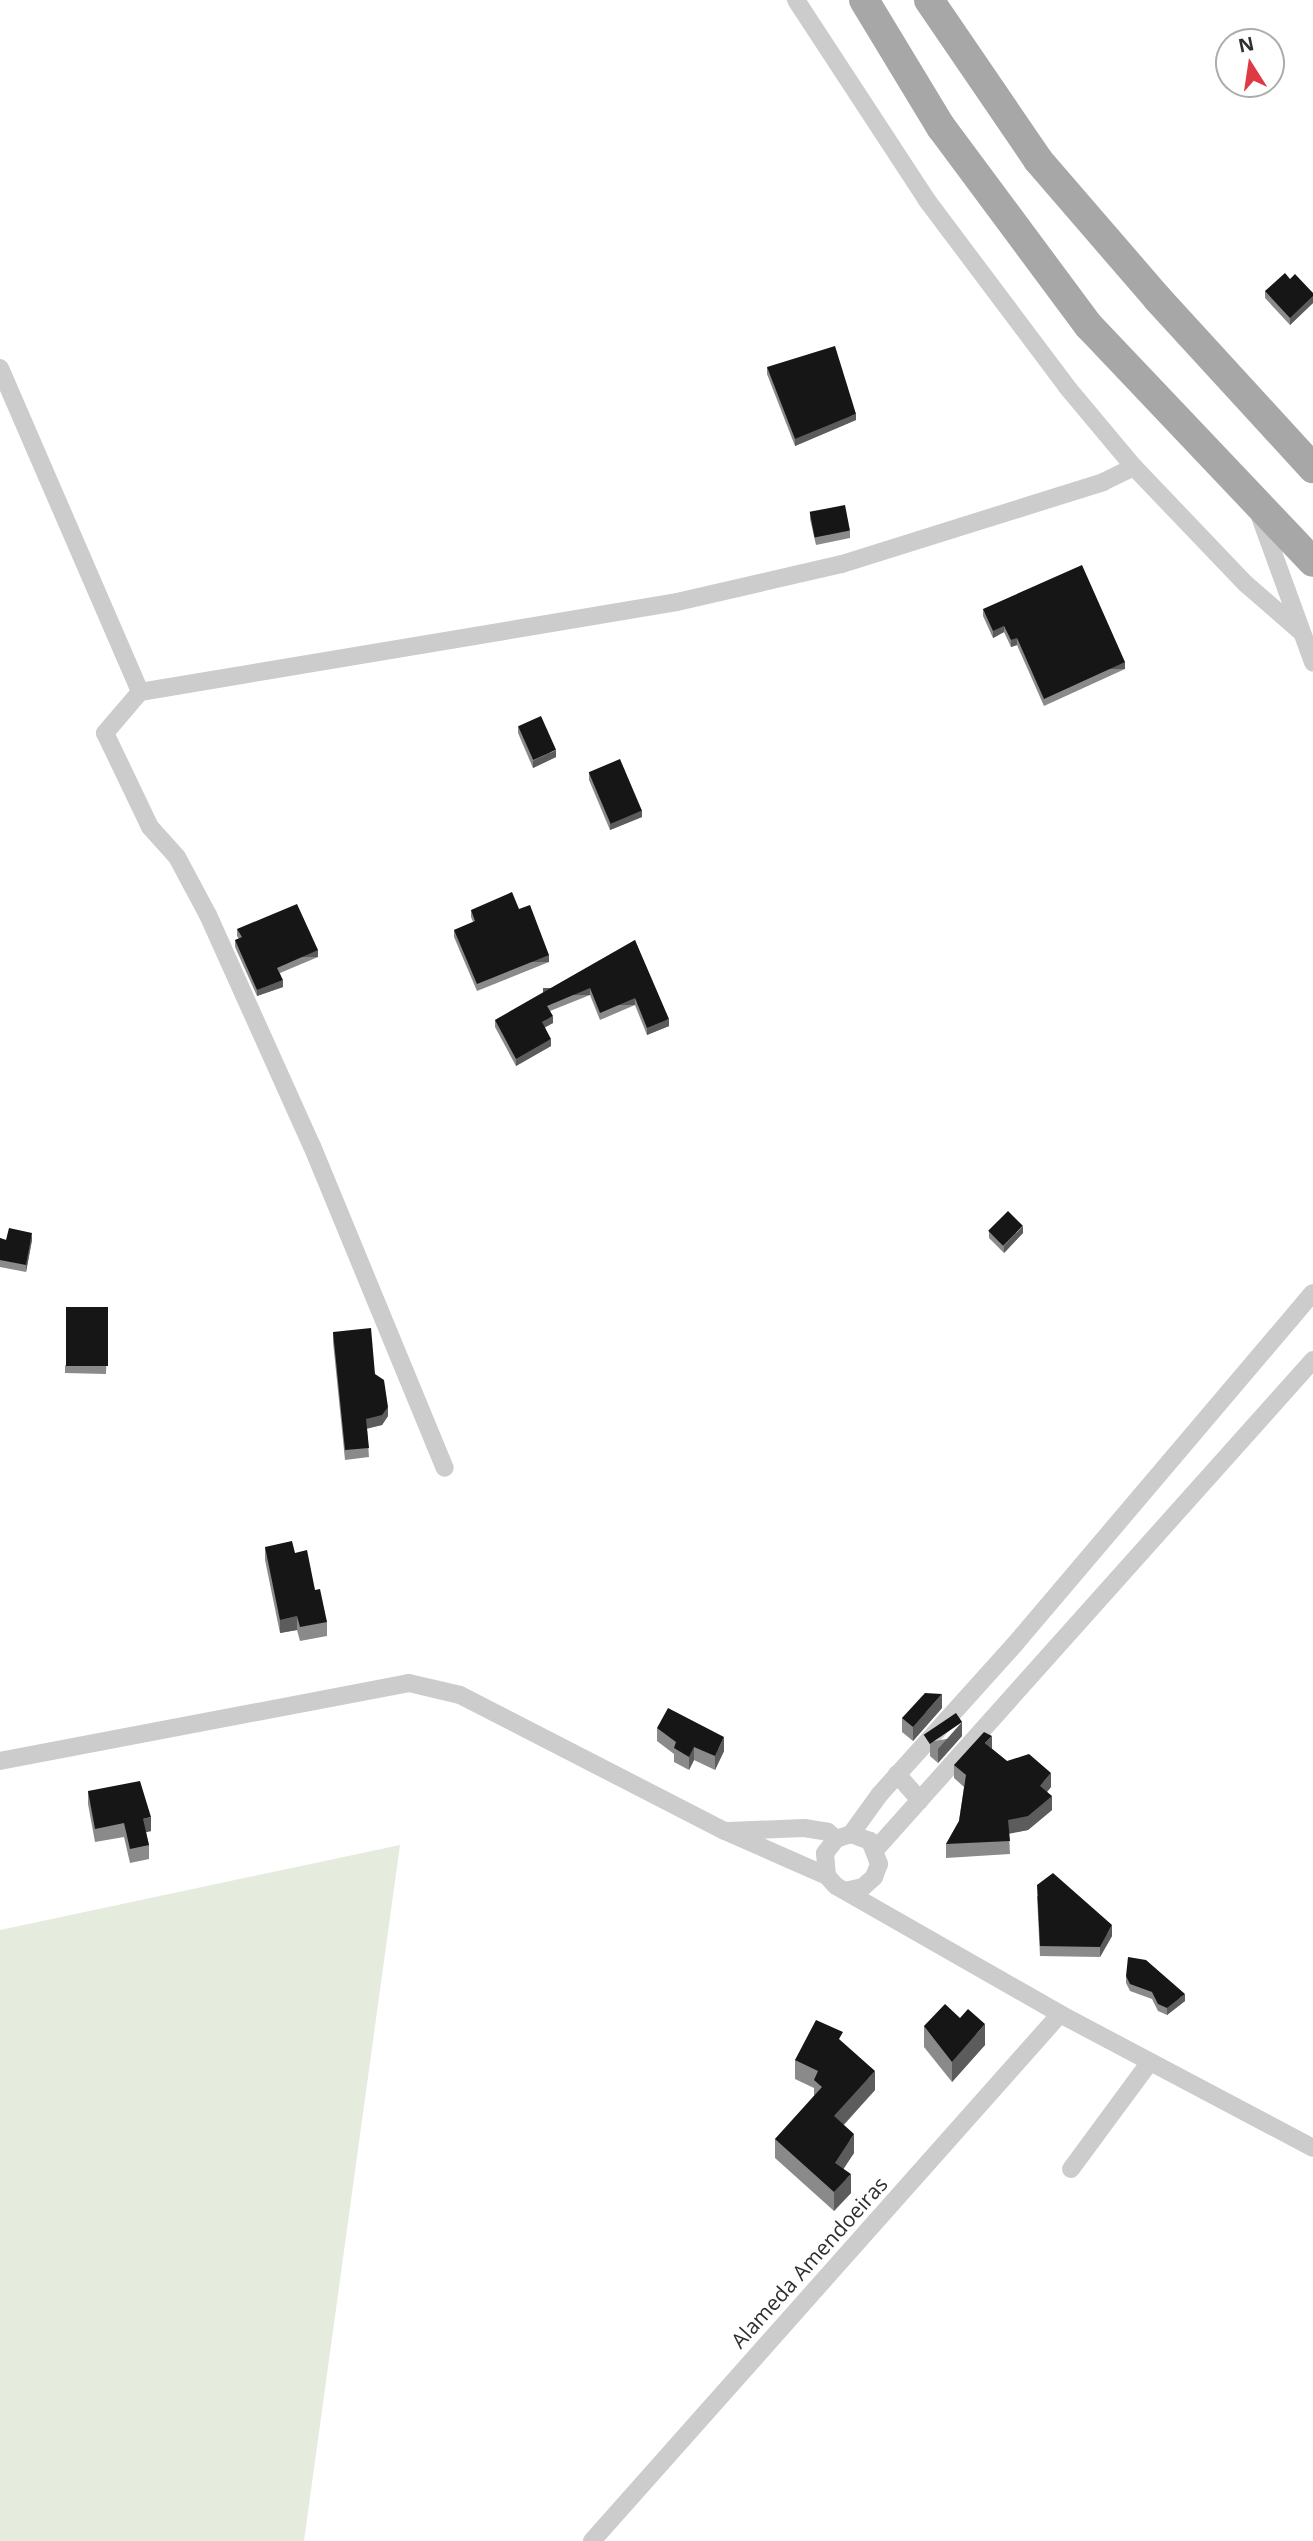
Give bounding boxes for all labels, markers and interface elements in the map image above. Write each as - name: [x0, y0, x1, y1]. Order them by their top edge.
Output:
- north arrow: [1215, 28, 1285, 98]
- text: N: [1236, 30, 1256, 59]
- street label: Alameda Amendoeiras: [725, 2171, 893, 2353]

